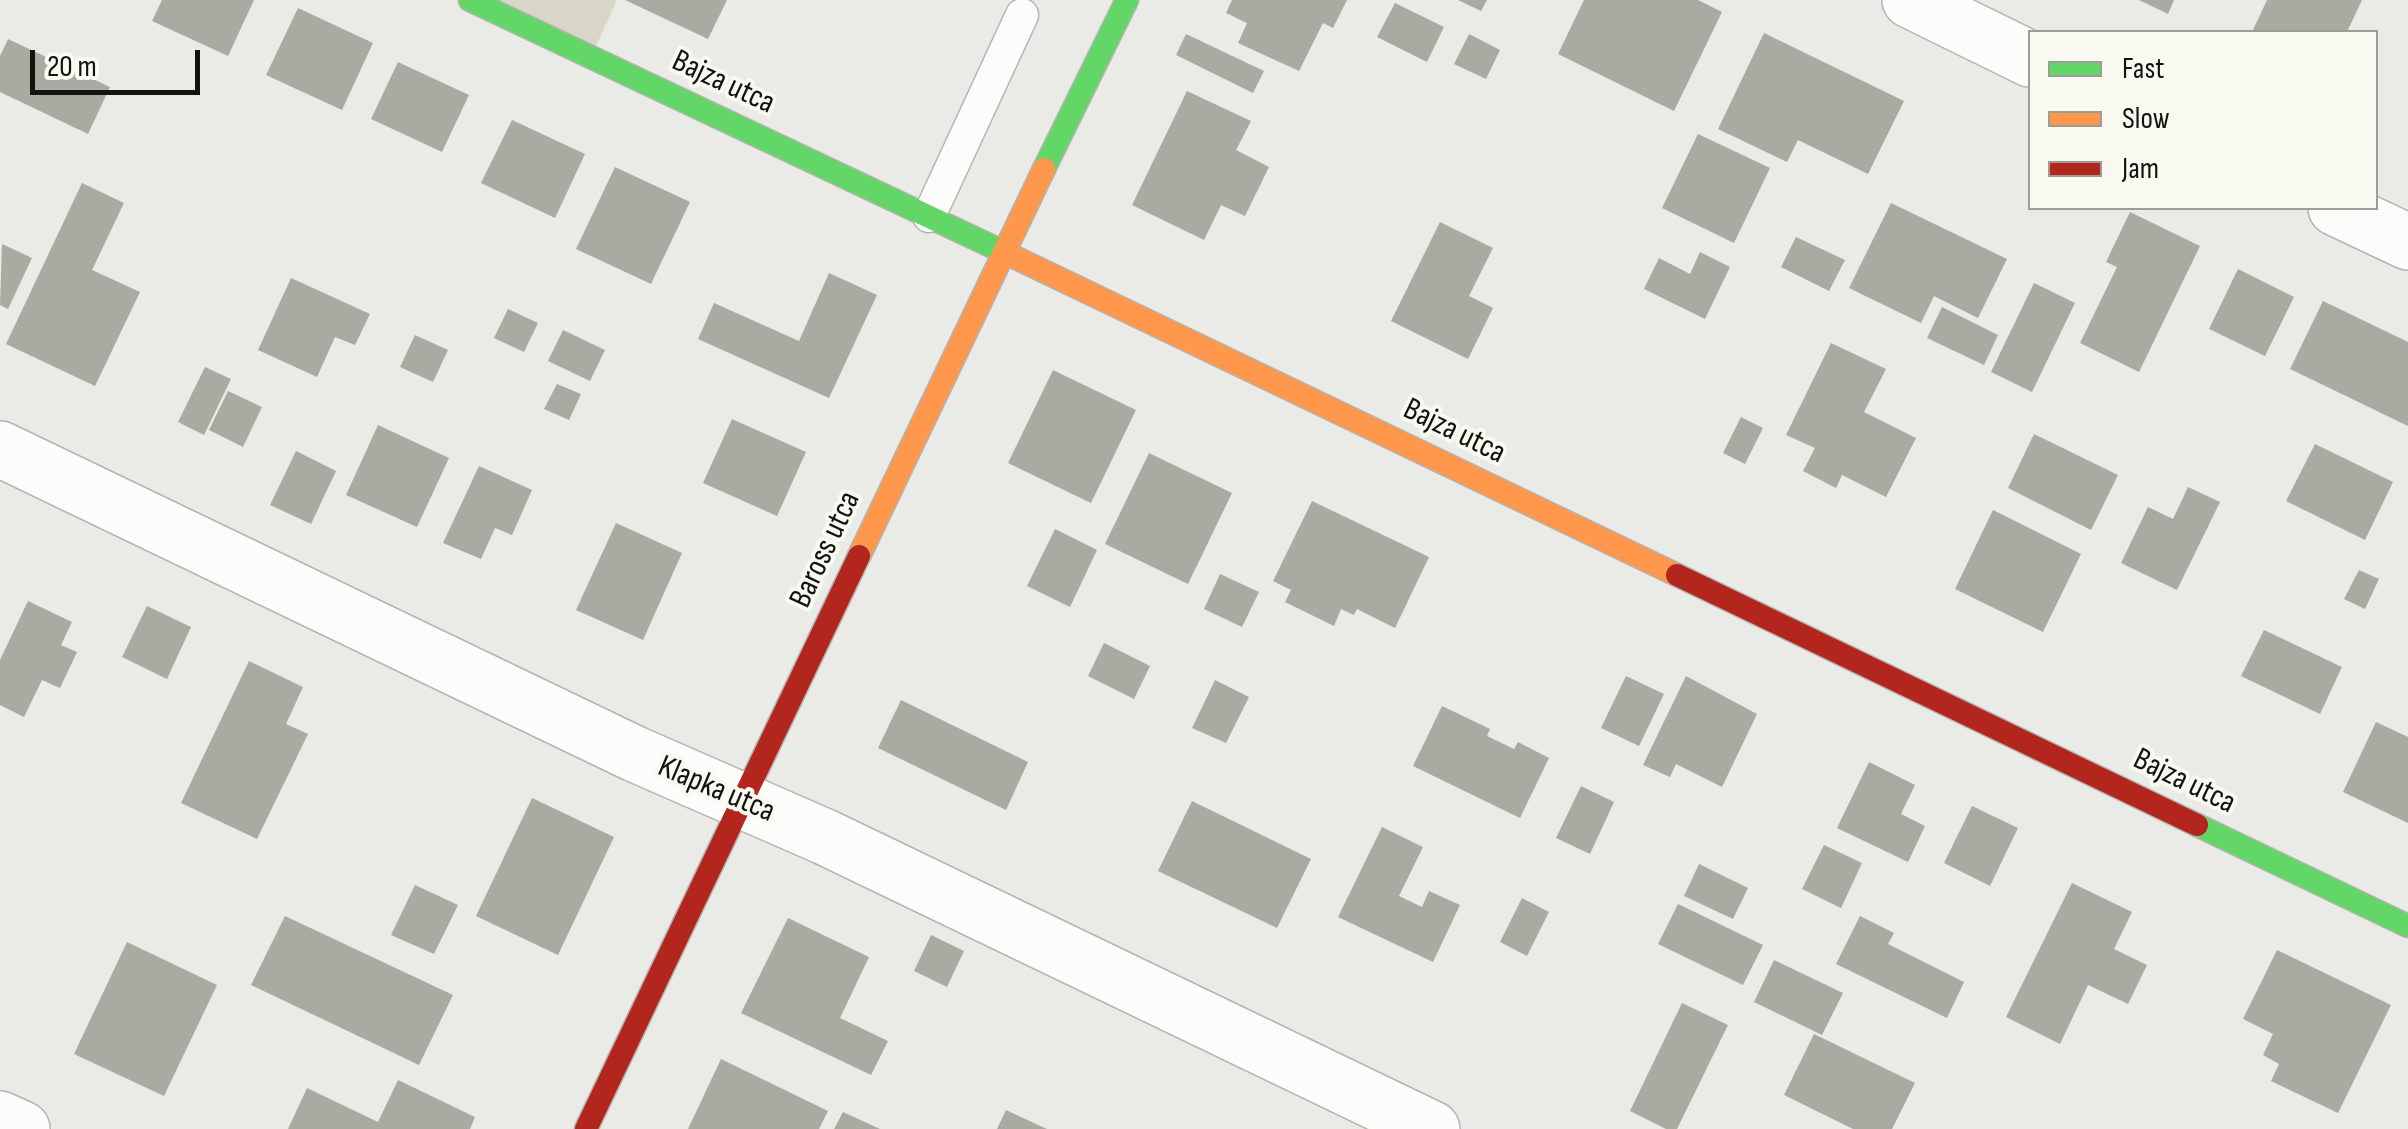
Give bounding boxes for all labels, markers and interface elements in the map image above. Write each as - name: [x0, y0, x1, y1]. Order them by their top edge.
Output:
- scale bar: [35, 30, 205, 92]
- legend: [2028, 30, 2378, 210]
- street label: Bajza utca: [666, 43, 780, 123]
- text: 20 m: [47, 49, 97, 85]
- text: Fast: [2122, 51, 2164, 87]
- text: Slow: [2122, 101, 2170, 137]
- text: Jam: [2122, 151, 2159, 187]
- street label: Bajza utca: [1397, 391, 1511, 473]
- street label: Baross utca: [782, 486, 870, 614]
- street label: Bajza utca: [2127, 741, 2241, 823]
- street label: Klapka utca: [652, 748, 780, 832]

